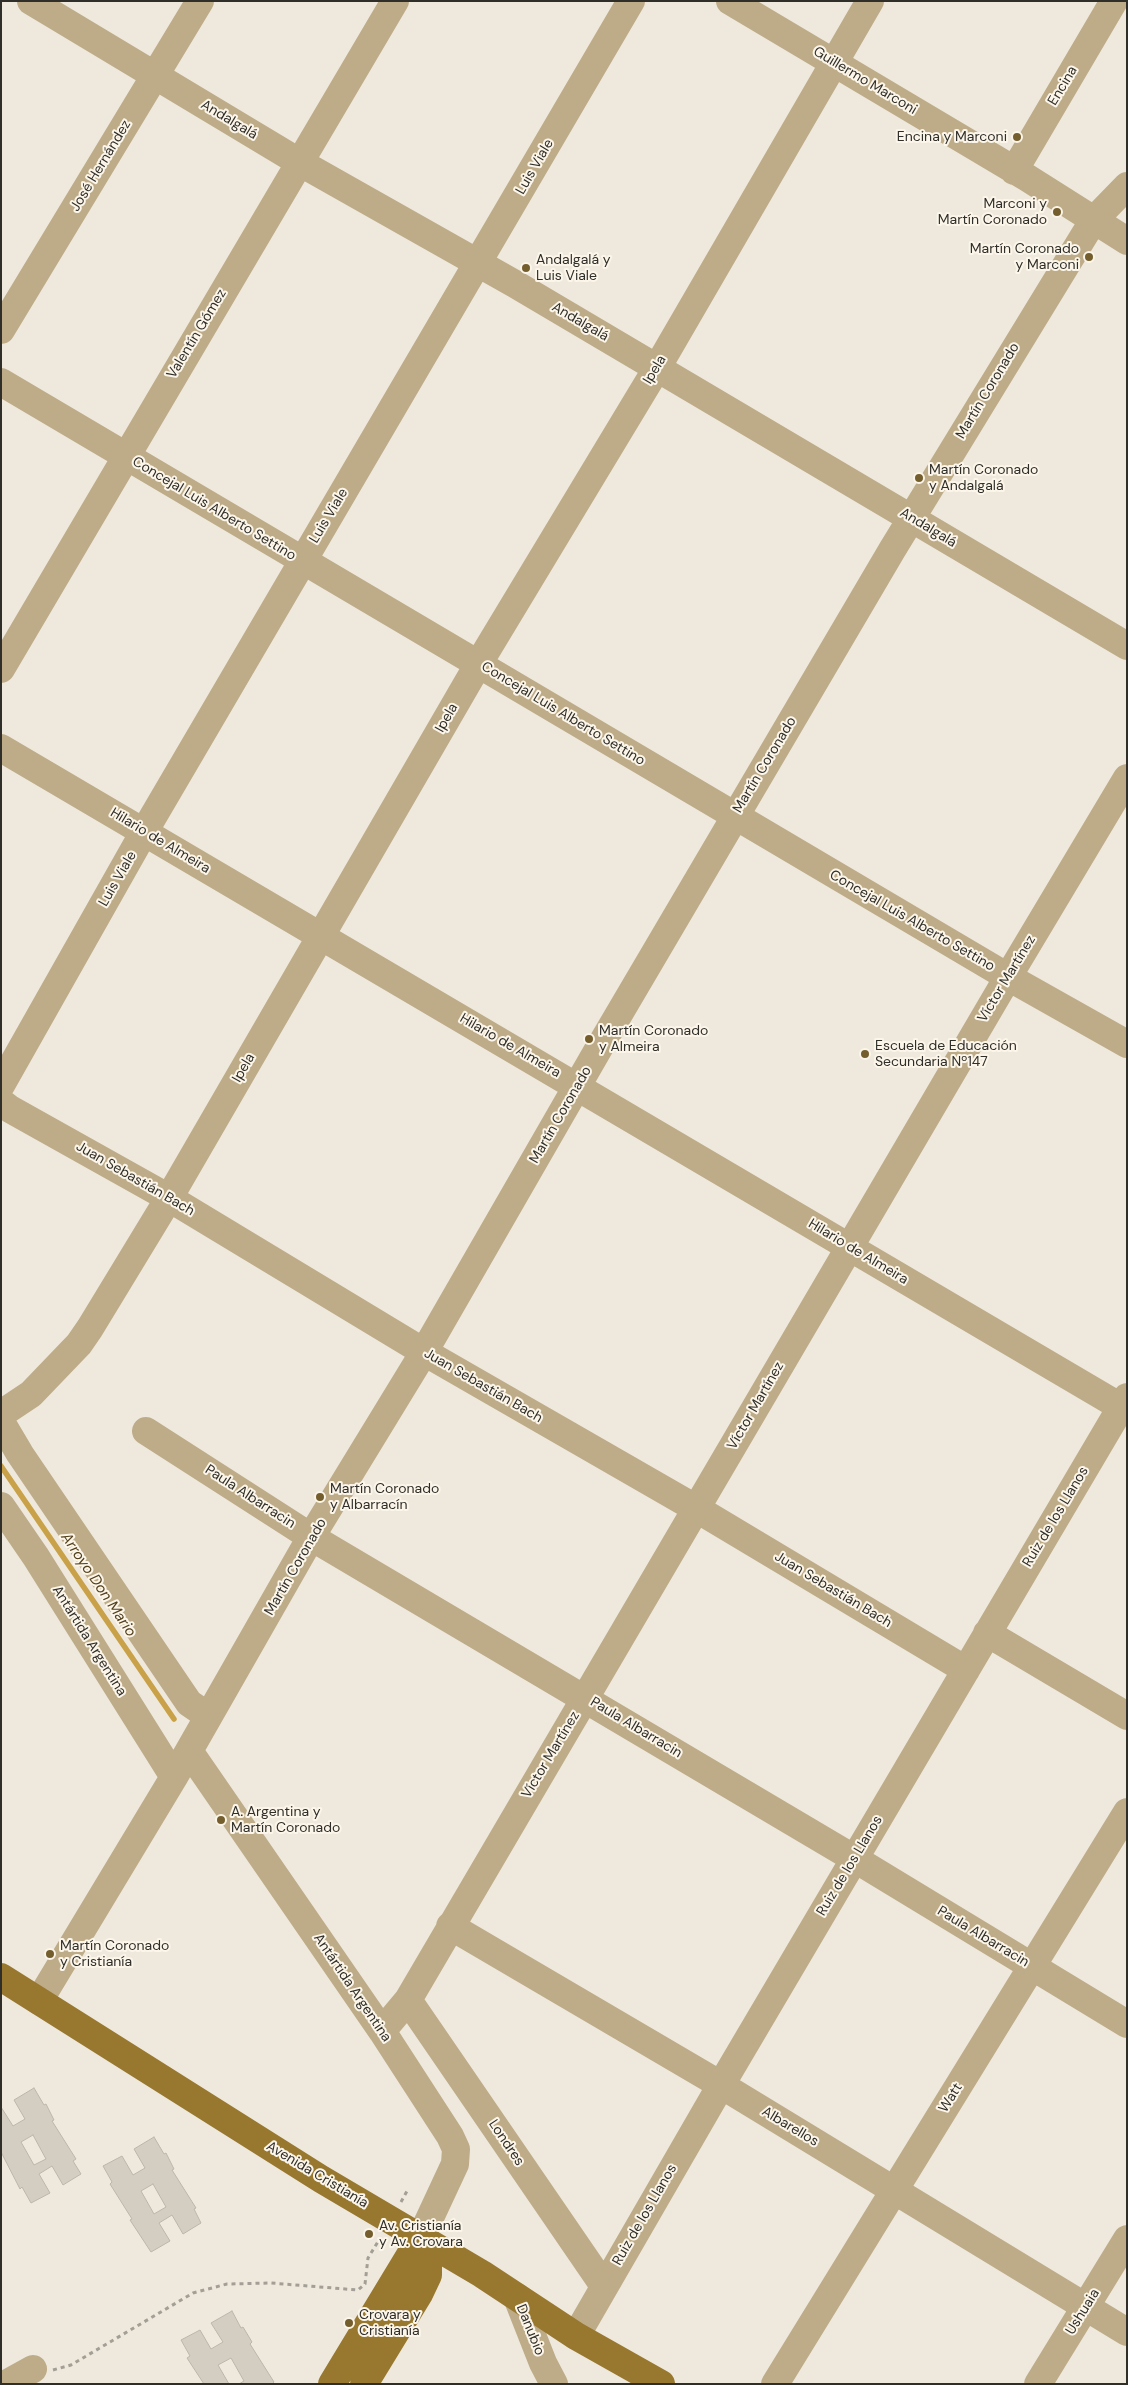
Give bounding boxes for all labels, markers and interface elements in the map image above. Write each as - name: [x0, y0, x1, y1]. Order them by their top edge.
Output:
- street label: Guillermo Marconi: [810, 43, 920, 119]
- street label: Encina: [1045, 63, 1081, 109]
- street label: Andalgalá: [198, 97, 260, 143]
- street label: José Hernández: [67, 117, 135, 215]
- place label: Encina y Marconi: [897, 129, 1007, 145]
- marker: Encina y Marconi: [1011, 131, 1023, 143]
- street label: Luis Viale: [512, 136, 558, 198]
- place label: Marconi y Martín Coronado: [938, 196, 1047, 228]
- marker: Marconi y Martín Coronado: [1051, 206, 1063, 218]
- place label: Martín Coronado y Marconi: [970, 241, 1079, 274]
- marker: Martín Coronado y Marconi: [1083, 251, 1095, 263]
- place label: Andalgalá y Luis Viale: [536, 252, 611, 284]
- marker: Andalgalá y Luis Viale: [520, 262, 532, 274]
- street label: Valentín Gómez: [164, 286, 230, 382]
- street label: Andalgalá: [549, 299, 611, 345]
- street label: Martín Coronado: [953, 340, 1023, 442]
- street label: Ipela: [640, 353, 670, 387]
- street label: Concejal Luis Alberto Settino: [129, 453, 299, 565]
- place label: Martín Coronado y Andalgalá: [929, 462, 1038, 494]
- marker: Martín Coronado y Andalgalá: [913, 472, 925, 484]
- street label: Luis Viale: [306, 486, 352, 546]
- street label: Andalgalá: [897, 505, 959, 551]
- street label: Concejal Luis Alberto Settino: [478, 658, 648, 770]
- street label: Ipela: [432, 700, 462, 736]
- street label: Martín Coronado: [730, 714, 800, 816]
- street label: Hilario de Almeira: [107, 805, 213, 877]
- street label: Luis Viale: [95, 848, 141, 910]
- street label: Concejal Luis Alberto Settino: [826, 867, 998, 975]
- street label: Víctor Martínez: [974, 933, 1040, 1025]
- street label: Hilario de Almeira: [457, 1010, 563, 1082]
- place label: Martín Coronado y Almeira: [599, 1023, 708, 1056]
- marker: Martín Coronado y Almeira: [583, 1033, 595, 1045]
- place label: Escuela de Educación Secundaria Nº147: [875, 1038, 1017, 1070]
- marker: Escuela de Educación Secundaria Nº147: [859, 1048, 871, 1060]
- street label: Ipela: [229, 1050, 259, 1086]
- street label: Martín Coronado: [526, 1064, 596, 1166]
- street label: Juan Sebastián Bach: [73, 1138, 197, 1220]
- street label: Hilario de Almeira: [805, 1216, 911, 1288]
- street label: Juan Sebastián Bach: [421, 1345, 545, 1427]
- street label: Víctor Martínez: [724, 1359, 788, 1453]
- street label: Paula Albarracin: [202, 1462, 298, 1532]
- street label: Ruiz de los Llanos: [1019, 1464, 1093, 1570]
- place label: Martín Coronado y Albarracín: [330, 1481, 439, 1514]
- marker: Martín Coronado y Albarracín: [314, 1491, 326, 1503]
- street label: Martín Coronado: [261, 1516, 331, 1618]
- water label: Arroyo Don Mario: [57, 1530, 139, 1640]
- street label: Juan Sebastián Bach: [771, 1548, 895, 1632]
- street label: Antártida Argentina: [48, 1583, 130, 1699]
- street label: Paula Albarracin: [587, 1694, 685, 1762]
- street label: Víctor Martínez: [518, 1709, 584, 1801]
- place label: A. Argentina y Martín Coronado: [231, 1804, 340, 1836]
- street label: Ruiz de los Llanos: [813, 1813, 887, 1919]
- marker: A. Argentina y Martín Coronado: [215, 1814, 227, 1826]
- street label: Paula Albarracin: [934, 1903, 1032, 1971]
- street label: Antártida Argentina: [310, 1931, 394, 2045]
- place label: Martín Coronado y Cristianía: [60, 1938, 169, 1970]
- marker: Martín Coronado y Cristianía: [44, 1948, 56, 1960]
- street label: Watt: [936, 2080, 966, 2116]
- street label: Albarellos: [759, 2104, 821, 2150]
- street label: Londres: [484, 2117, 528, 2169]
- street label: Avenida Cristianía: [263, 2138, 371, 2212]
- street label: Ruiz de los Llanos: [609, 2161, 681, 2269]
- place label: Av. Cristianía y Av. Crovara: [379, 2218, 463, 2250]
- marker: Av. Cristianía y Av. Crovara: [363, 2228, 375, 2240]
- street label: Ushuaia: [1062, 2286, 1104, 2338]
- street label: Danubio: [512, 2302, 548, 2358]
- place label: Crovara y Cristianía: [359, 2307, 421, 2340]
- marker: Crovara y Cristianía: [343, 2317, 355, 2329]

